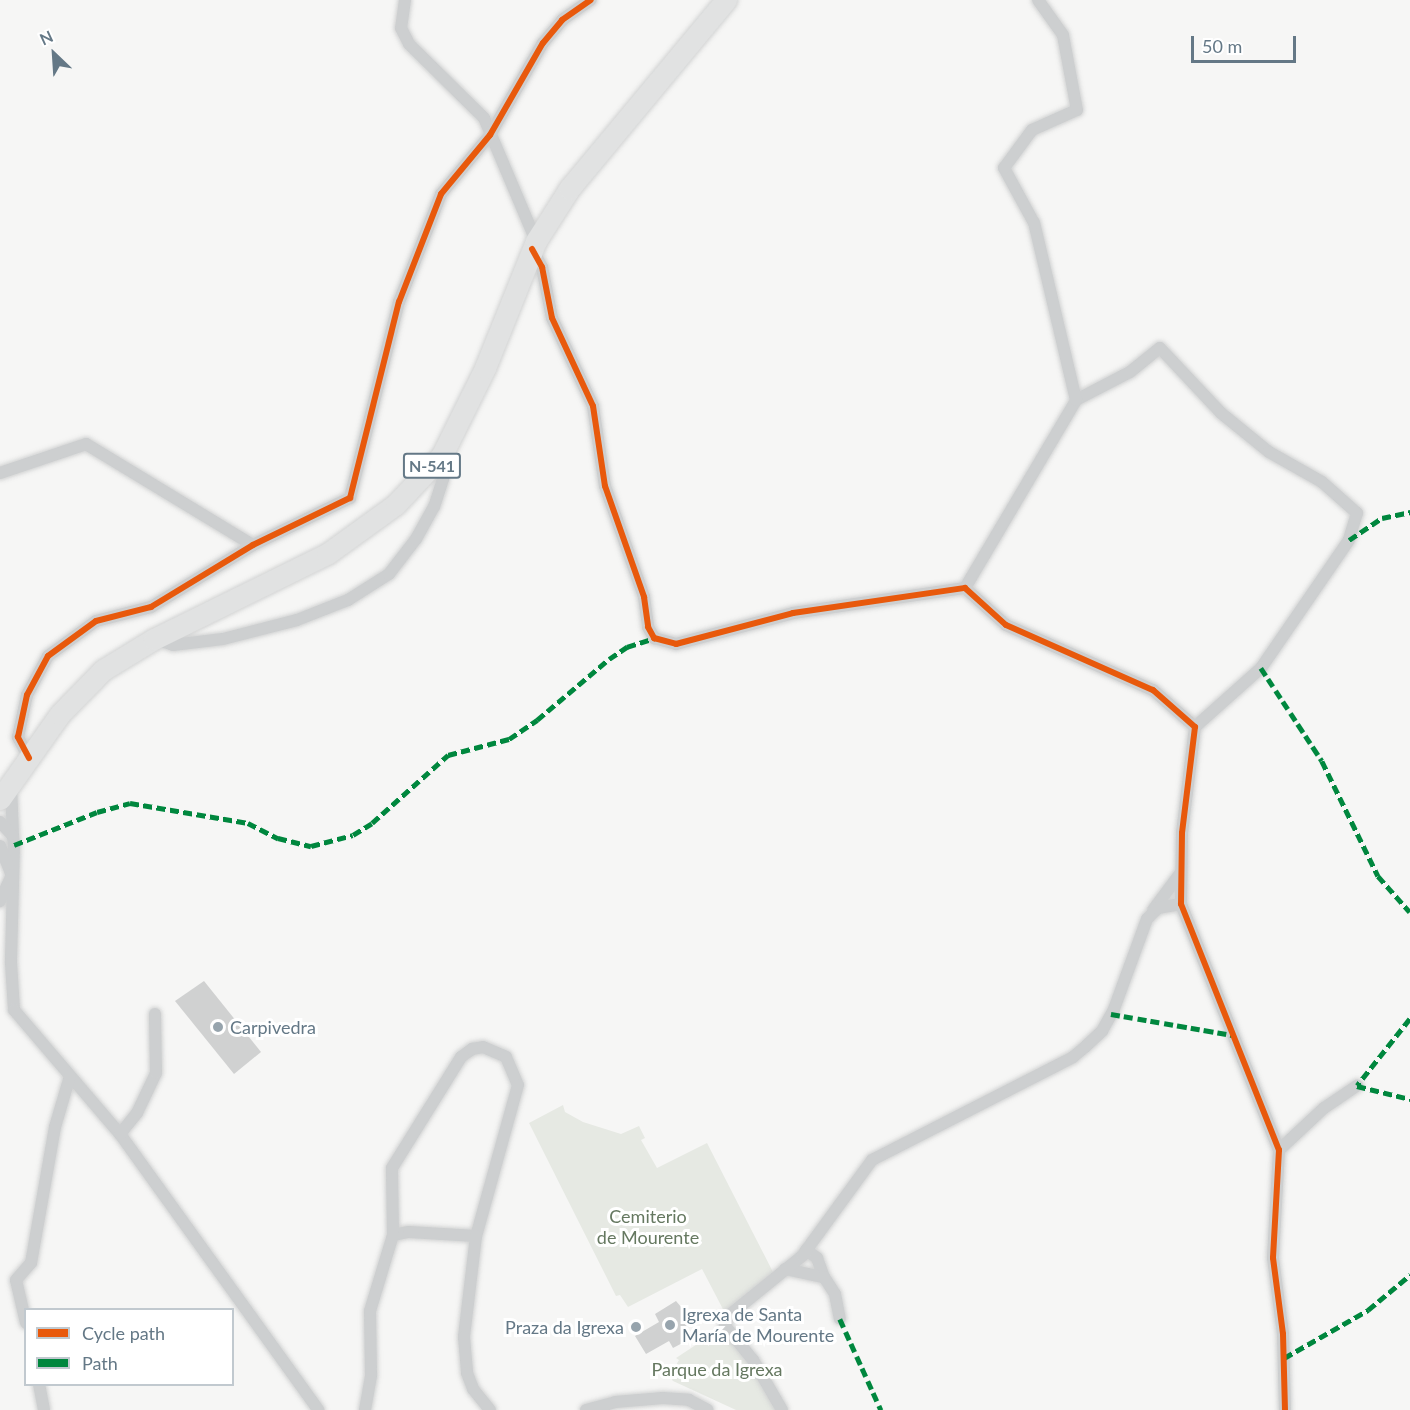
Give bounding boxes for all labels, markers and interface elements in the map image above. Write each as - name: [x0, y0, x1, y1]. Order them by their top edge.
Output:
- north arrow: [24, 24, 84, 84]
- scale bar: [1194, 24, 1299, 62]
- text: N: [37, 26, 56, 48]
- text: 50 m: [1202, 35, 1242, 57]
- road number: N-541: [402, 453, 462, 479]
- place label: Carpivedra: [230, 1016, 316, 1038]
- marker: Carpivedra: [211, 1020, 225, 1034]
- park label: Cemiterio de Mourente: [597, 1206, 699, 1248]
- place label: Igrexa de Santa María de Mourente: [682, 1304, 834, 1346]
- legend: [24, 1308, 234, 1386]
- place label: Praza da Igrexa: [505, 1316, 624, 1338]
- marker: Igrexa de Santa María de Mourente: [663, 1318, 677, 1332]
- marker: Praza da Igrexa: [629, 1320, 643, 1334]
- text: Cycle path: [82, 1322, 165, 1344]
- text: Path: [82, 1352, 118, 1374]
- park label: Parque da Igrexa: [651, 1358, 783, 1380]

